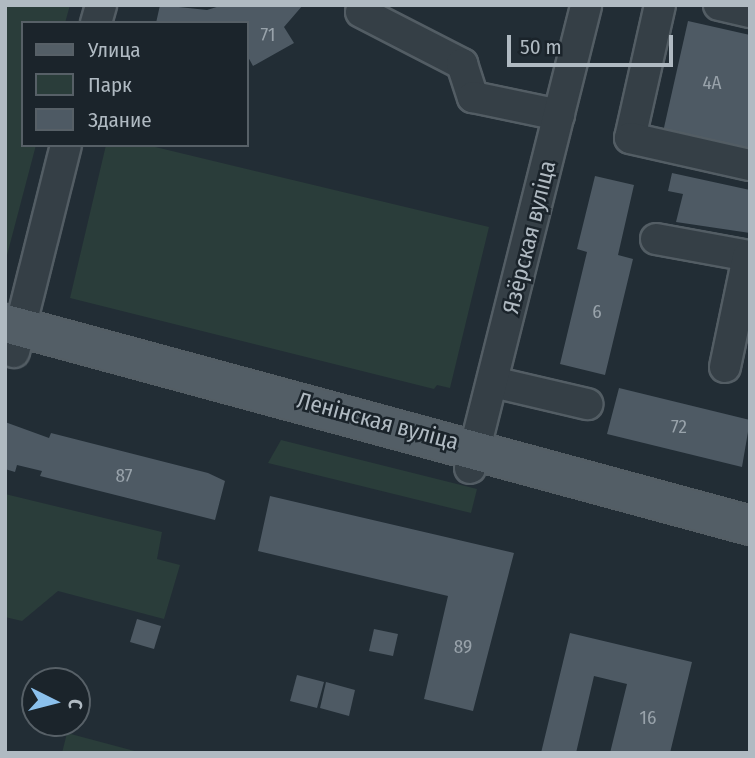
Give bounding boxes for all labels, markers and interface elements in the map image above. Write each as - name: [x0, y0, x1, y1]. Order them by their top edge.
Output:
- legend: [21, 21, 248, 147]
- scale bar: [510, 21, 676, 65]
- house number: 71: [261, 24, 275, 46]
- text: 50 m: [520, 34, 562, 60]
- text: Улица: [88, 37, 141, 63]
- text: Парк: [88, 72, 132, 98]
- house number: 4А: [702, 72, 722, 94]
- text: Здание: [88, 107, 152, 133]
- street label: Язёрская вуліца: [497, 157, 561, 317]
- house number: 6: [592, 301, 602, 323]
- street label: Ленінская вуліца: [294, 386, 462, 456]
- house number: 72: [671, 416, 687, 438]
- house number: 87: [116, 465, 132, 487]
- house number: 89: [454, 636, 472, 658]
- north arrow: [21, 667, 91, 737]
- text: С: [63, 698, 87, 710]
- house number: 16: [640, 707, 656, 729]

